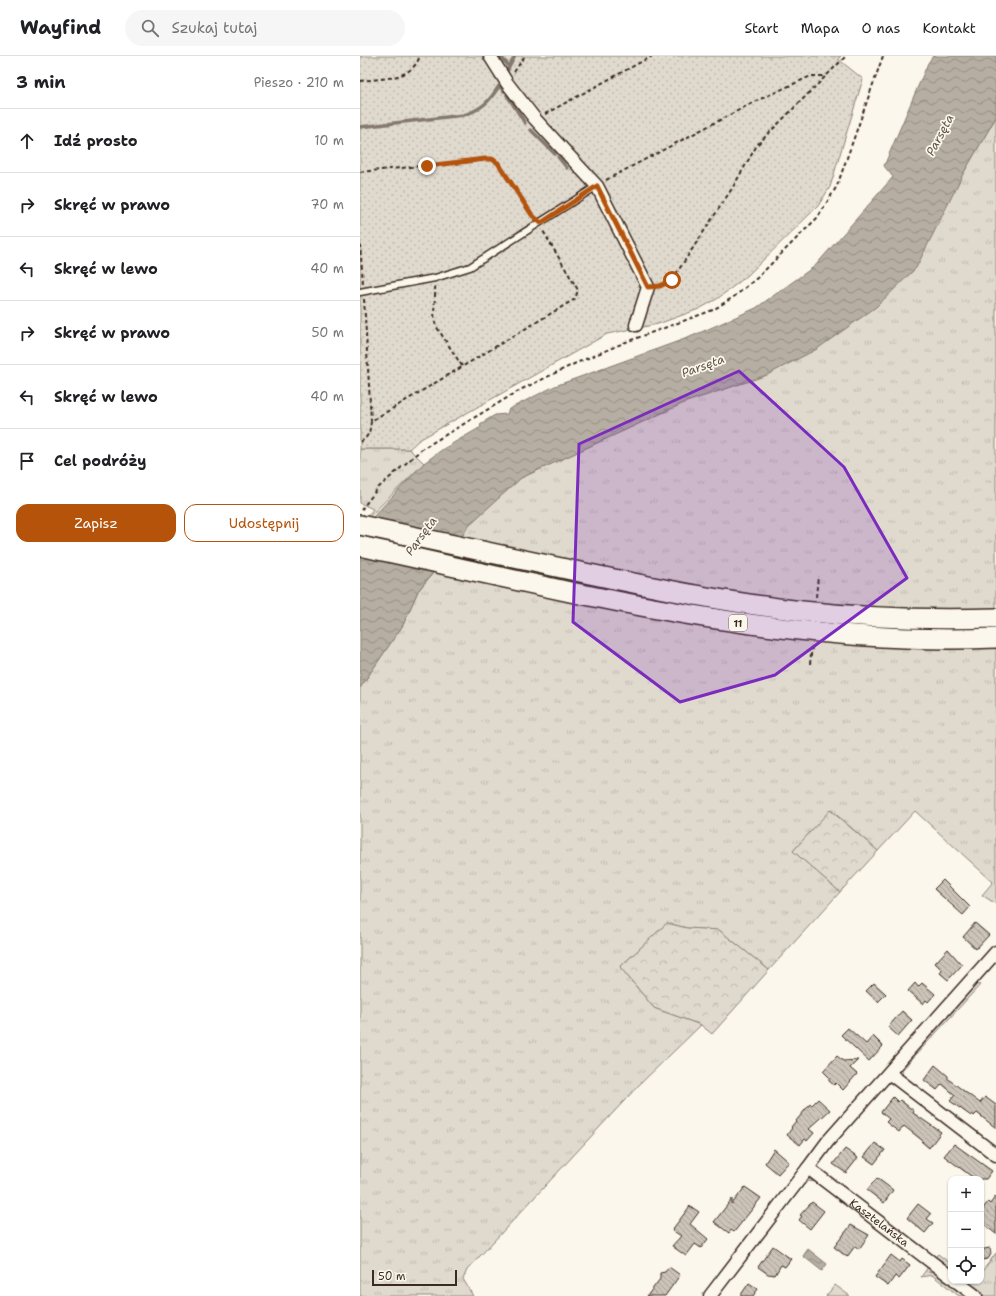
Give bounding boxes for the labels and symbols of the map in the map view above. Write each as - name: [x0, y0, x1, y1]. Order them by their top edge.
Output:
- water label: Parsęta: [922, 112, 958, 158]
- route end: [418, 157, 436, 175]
- route start: [663, 271, 681, 289]
- water label: Parsęta: [679, 351, 727, 381]
- water label: Parsęta: [401, 513, 441, 559]
- road number: 11: [729, 615, 747, 631]
- street label: Kasztelańska: [846, 1195, 912, 1250]
- scale bar: [372, 1268, 457, 1287]

